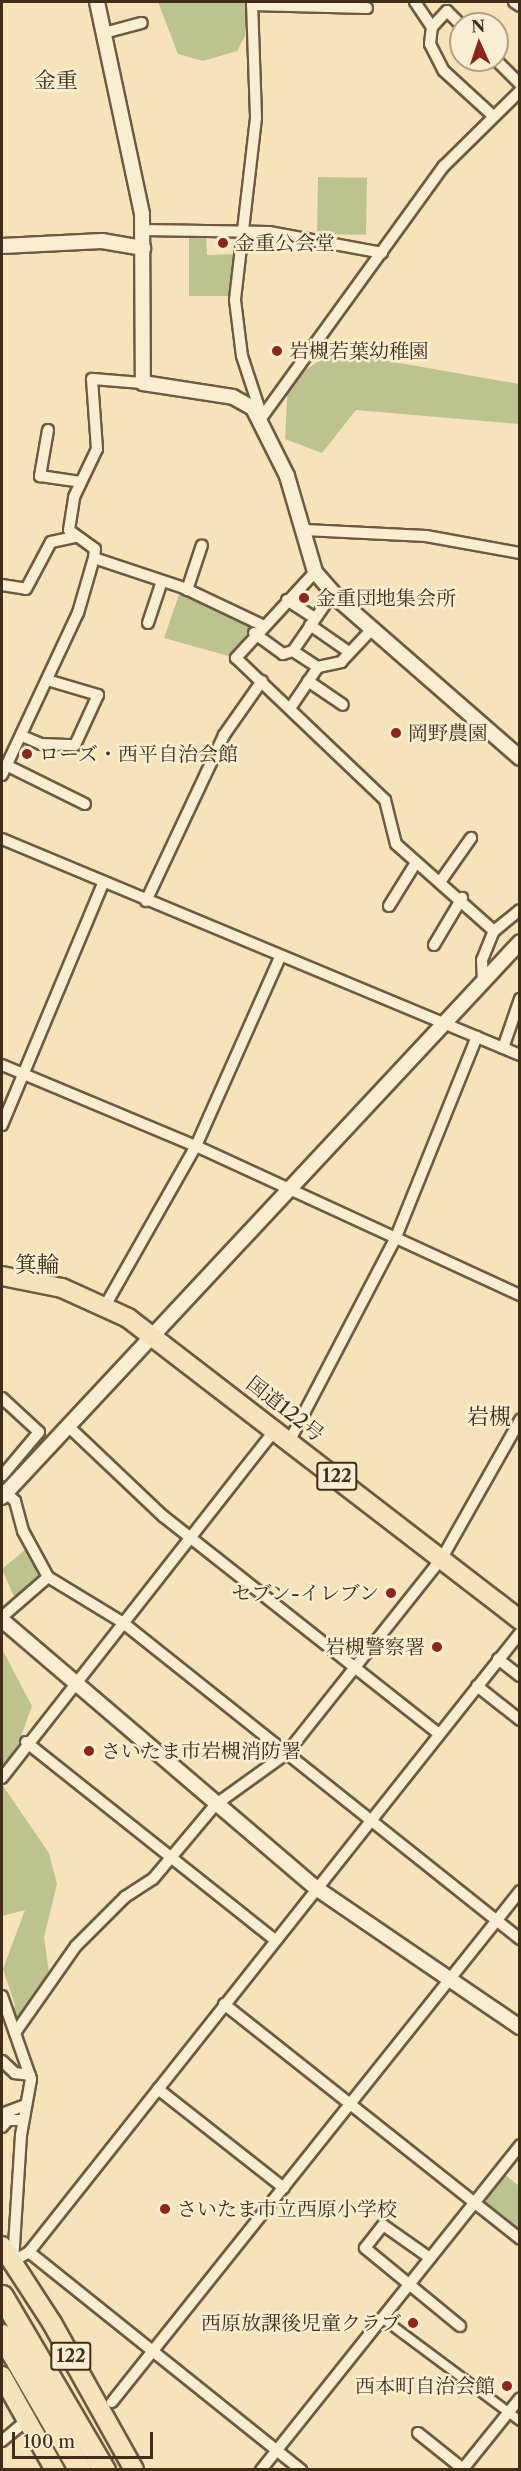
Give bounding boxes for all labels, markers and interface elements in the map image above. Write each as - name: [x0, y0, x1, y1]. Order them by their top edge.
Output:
- north arrow: [449, 12, 509, 72]
- text: N: [471, 16, 486, 36]
- district label: 金重: [34, 68, 78, 94]
- place label: 金重公会堂: [235, 231, 335, 255]
- marker: 金重公会堂: [216, 236, 230, 250]
- place label: 岩槻若葉幼稚園: [289, 339, 429, 363]
- marker: 岩槻若葉幼稚園: [270, 344, 284, 358]
- place label: 金重団地集会所: [316, 586, 456, 610]
- marker: 金重団地集会所: [297, 591, 311, 605]
- place label: 岡野農園: [408, 721, 488, 745]
- marker: 岡野農園: [389, 726, 403, 740]
- place label: ローズ・西平自治会館: [39, 742, 239, 766]
- marker: ローズ・西平自治会館: [20, 747, 34, 761]
- district label: 箕輪: [15, 1252, 59, 1278]
- street label: 国道122号: [242, 1371, 328, 1447]
- district label: 岩槻: [467, 1404, 511, 1430]
- road number: 122: [316, 1461, 358, 1491]
- place label: セブン-イレブン: [230, 1581, 379, 1605]
- marker: セブン-イレブン: [384, 1586, 398, 1600]
- place label: 岩槻警察署: [325, 1635, 425, 1659]
- marker: 岩槻警察署: [430, 1640, 444, 1654]
- place label: さいたま市岩槻消防署: [101, 1739, 301, 1763]
- marker: さいたま市岩槻消防署: [82, 1744, 96, 1758]
- place label: さいたま市立西原小学校: [177, 2197, 397, 2221]
- marker: さいたま市立西原小学校: [158, 2202, 172, 2216]
- place label: 西原放課後児童クラブ: [201, 2311, 401, 2335]
- marker: 西原放課後児童クラブ: [406, 2316, 420, 2330]
- road number: 122: [50, 2341, 92, 2371]
- place label: 西本町自治会館: [355, 2374, 495, 2398]
- marker: 西本町自治会館: [500, 2379, 514, 2393]
- scale bar: [15, 2420, 156, 2458]
- text: 100 m: [23, 2431, 75, 2453]

